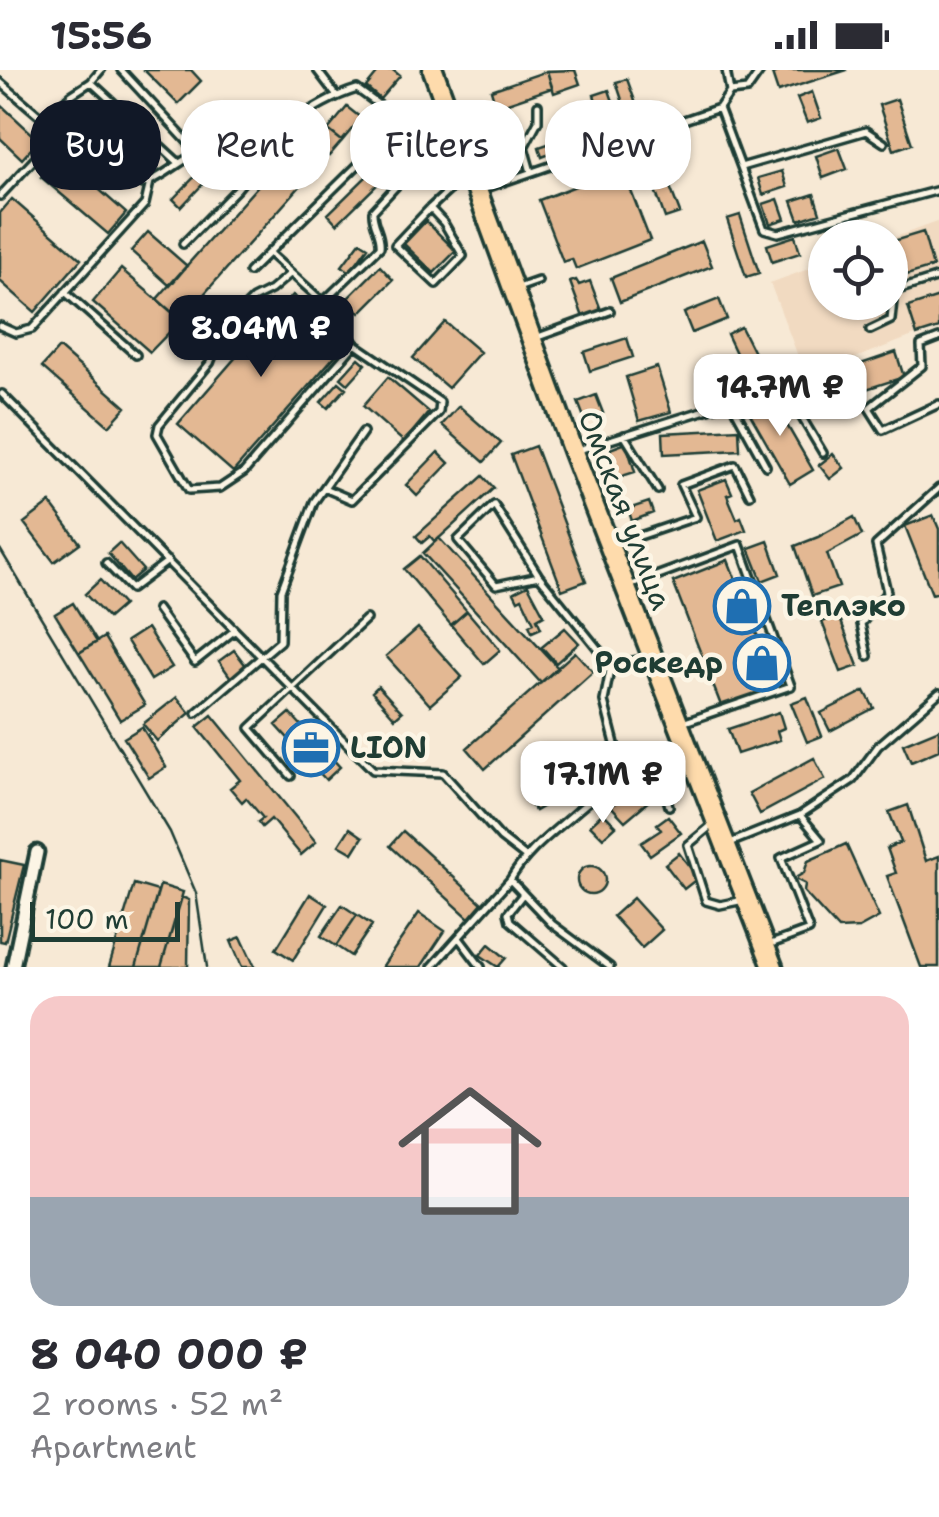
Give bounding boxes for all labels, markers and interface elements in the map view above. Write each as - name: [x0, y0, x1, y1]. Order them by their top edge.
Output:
- text: 15:56: [50, 10, 152, 61]
- chip: Buy: [30, 100, 161, 190]
- chip: Rent: [181, 100, 330, 190]
- chip: Filters: [350, 100, 525, 190]
- chip: New: [545, 100, 691, 190]
- map controls: [808, 220, 908, 320]
- button: locate: [808, 220, 908, 320]
- pin: 8.04M ₽: [169, 295, 353, 380]
- text: 8.04M ₽: [191, 306, 331, 349]
- pin: 14.7M ₽: [688, 354, 872, 439]
- text: 14.7M ₽: [716, 365, 844, 408]
- street label: Омская улица: [569, 404, 682, 616]
- shop icon: Теплэко: [712, 576, 772, 636]
- place label: Теплэко: [781, 585, 906, 626]
- shop icon: Роскедр: [732, 633, 792, 693]
- place label: Роскедр: [594, 642, 723, 683]
- office icon: LION: [281, 718, 341, 778]
- place label: LION: [350, 727, 427, 768]
- pin: 17.1M ₽: [511, 741, 695, 826]
- text: 17.1M ₽: [543, 752, 663, 795]
- scale bar: [30, 897, 180, 941]
- text: 100 m: [45, 900, 129, 938]
- icon: home: [380, 1061, 560, 1241]
- text: 8 040 000 ₽: [30, 1326, 308, 1382]
- text: 2 rooms · 52 m²: [30, 1382, 283, 1425]
- text: Apartment: [30, 1425, 197, 1468]

